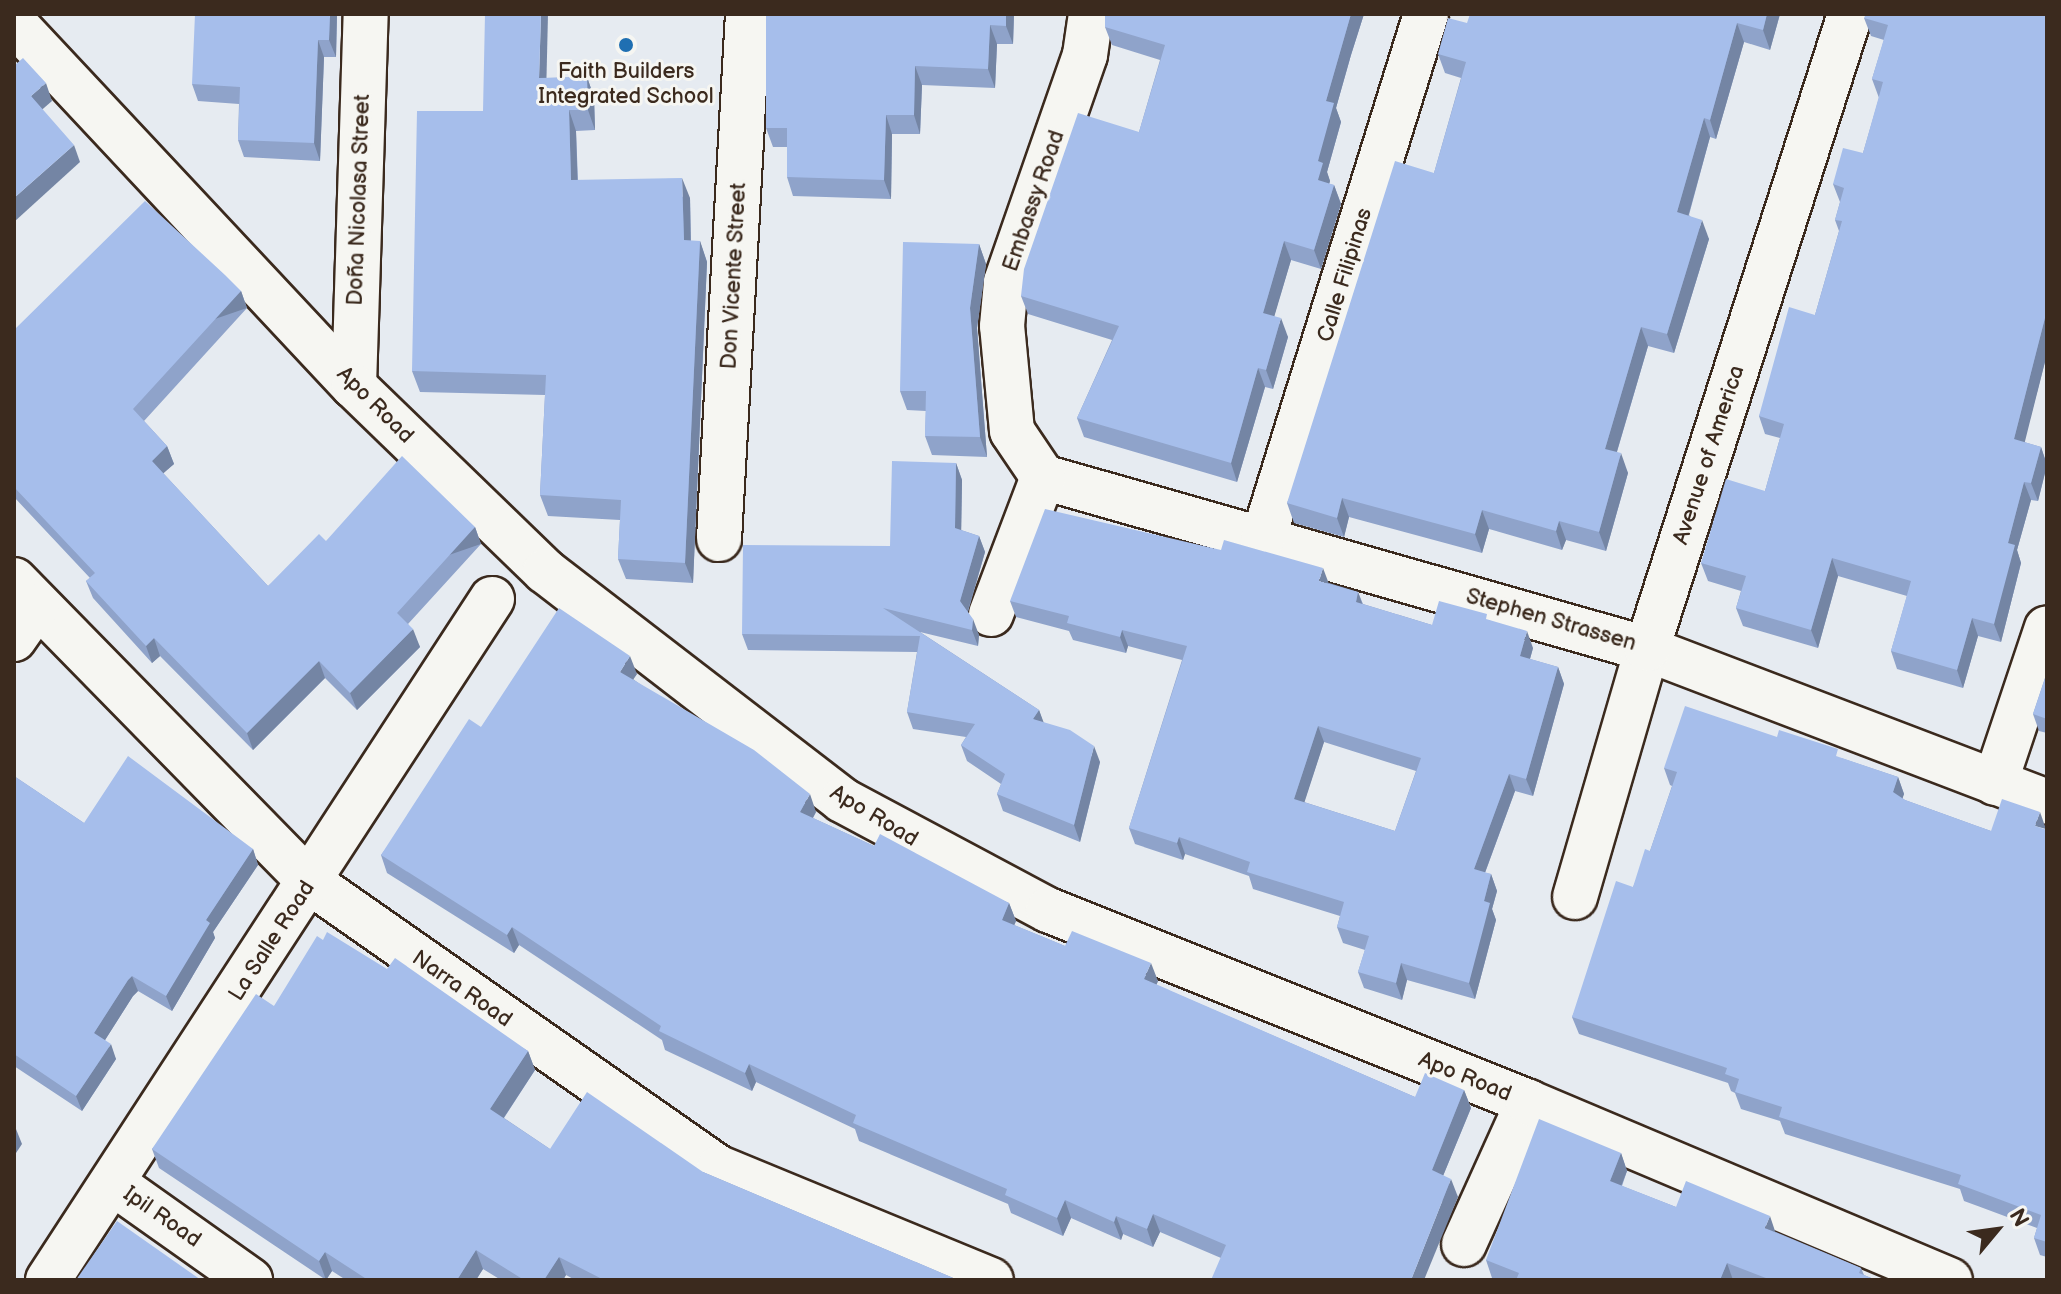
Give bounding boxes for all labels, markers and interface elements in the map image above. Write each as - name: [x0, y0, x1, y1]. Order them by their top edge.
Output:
- marker: Faith Builders Integrated School: [617, 36, 635, 54]
- place label: Faith Builders Integrated School: [538, 58, 714, 110]
- street label: Doña Nicolasa Street: [342, 94, 376, 306]
- street label: Embassy Road: [997, 126, 1071, 276]
- street label: Don Vicente Street: [716, 181, 752, 371]
- street label: Calle Filipinas: [1312, 205, 1378, 345]
- street label: Apo Road: [331, 361, 419, 449]
- street label: Avenue of America: [1668, 362, 1750, 548]
- street label: Stephen Strassen: [1463, 583, 1639, 657]
- street label: Apo Road: [825, 779, 923, 853]
- street label: La Salle Road: [223, 876, 321, 1006]
- street label: Narra Road: [407, 945, 517, 1033]
- street label: Apo Road: [1415, 1046, 1515, 1108]
- street label: Ipil Road: [118, 1181, 206, 1253]
- north arrow: [1957, 1190, 2037, 1270]
- text: N: [2003, 1204, 2034, 1232]

